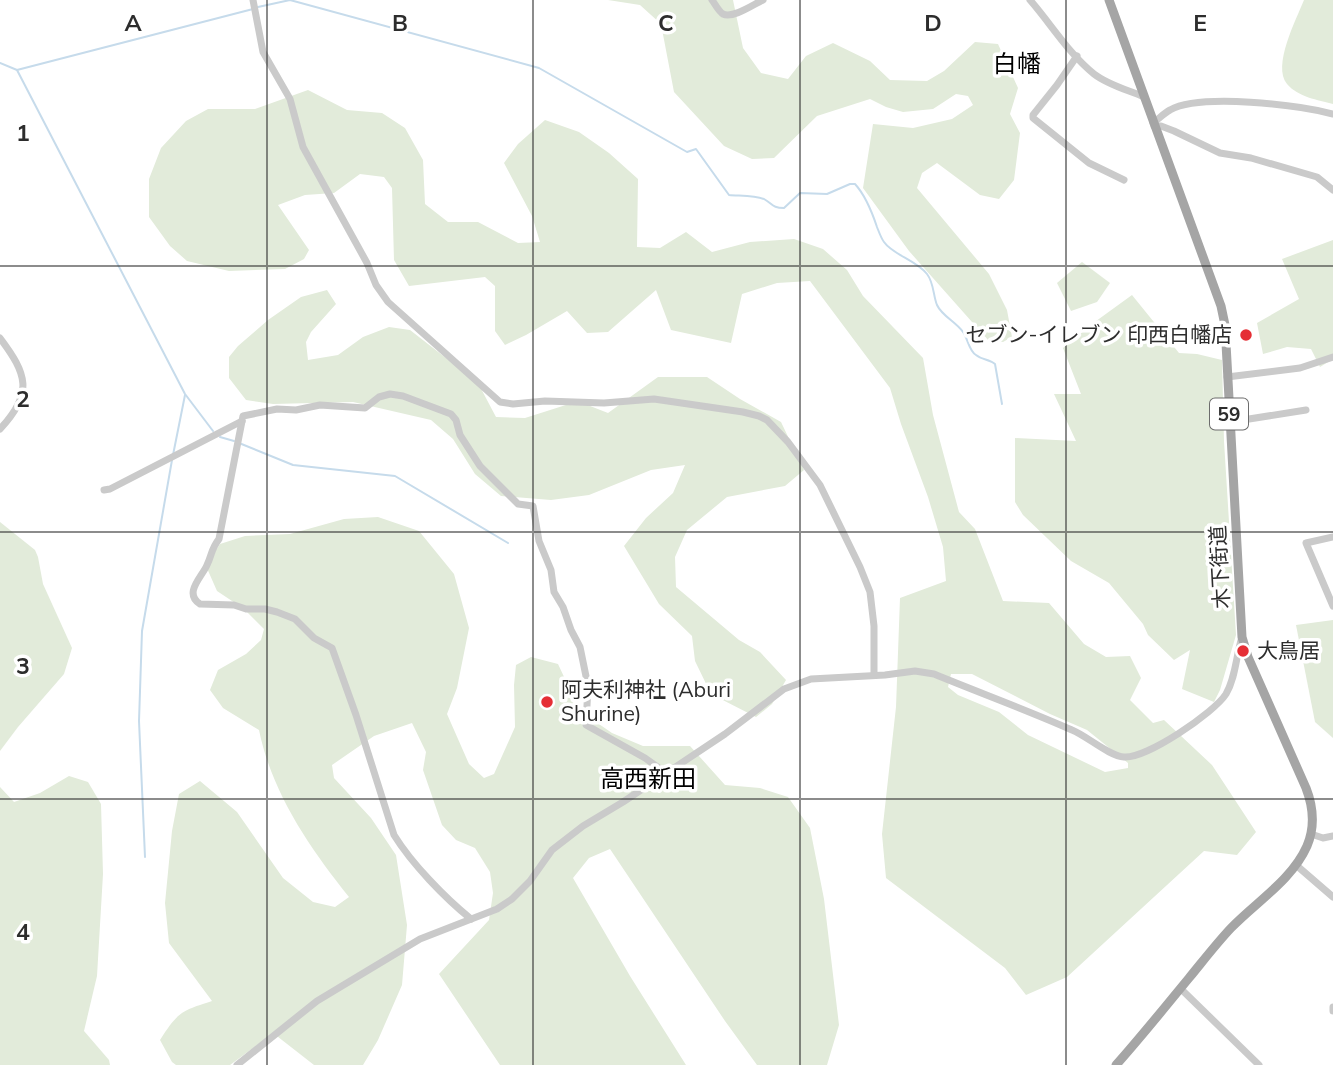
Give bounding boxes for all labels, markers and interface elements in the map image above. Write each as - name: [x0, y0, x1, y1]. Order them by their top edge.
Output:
- text: A: [124, 8, 142, 37]
- text: B: [392, 8, 408, 37]
- text: C: [658, 8, 674, 37]
- text: D: [924, 8, 942, 37]
- text: E: [1193, 8, 1207, 37]
- district label: 白幡: [993, 48, 1041, 78]
- text: 1: [16, 118, 30, 147]
- place label: セブン-イレブン 印西白幡店: [966, 321, 1232, 347]
- marker: セブン-イレブン 印西白幡店: [1238, 327, 1254, 343]
- text: 2: [16, 384, 30, 413]
- road number: 59: [1210, 398, 1248, 430]
- street label: 木下街道: [1204, 524, 1234, 610]
- place label: 大鳥居: [1257, 637, 1320, 663]
- marker: 大鳥居: [1235, 643, 1251, 659]
- text: 3: [16, 651, 30, 680]
- place label: 阿夫利神社 (Aburi Shurine): [561, 676, 731, 726]
- marker: 阿夫利神社 (Aburi Shurine): [539, 694, 555, 710]
- district label: 高西新田: [600, 763, 696, 793]
- text: 4: [16, 917, 30, 946]

